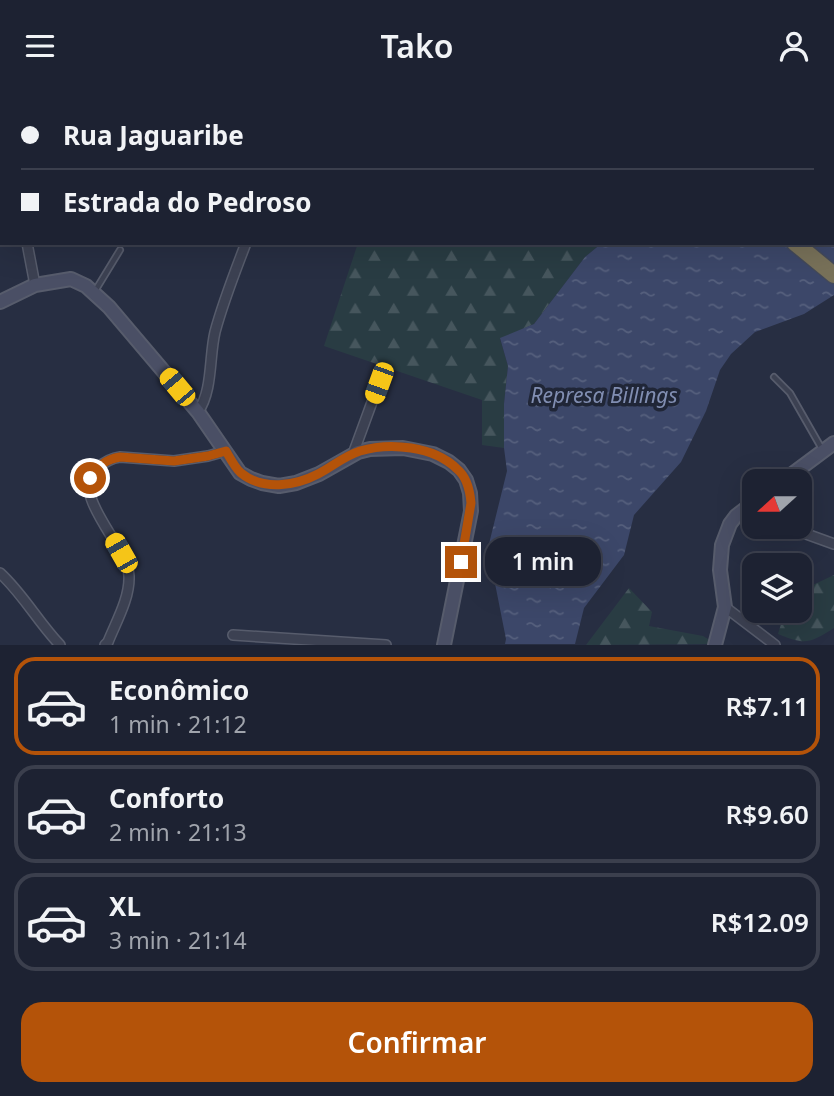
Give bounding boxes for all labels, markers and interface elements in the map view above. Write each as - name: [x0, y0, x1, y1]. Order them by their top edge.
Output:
- text: Tako: [381, 24, 453, 67]
- icon: menu: [21, 27, 59, 65]
- icon: person: [775, 27, 813, 65]
- text: Rua Jaguaribe: [63, 117, 244, 153]
- text: Estrada do Pedroso: [63, 184, 312, 220]
- car: [362, 360, 397, 406]
- car: [156, 364, 199, 410]
- water label: Represa Billings: [530, 381, 678, 409]
- route start: [74, 462, 106, 494]
- north arrow: [742, 469, 812, 539]
- map controls: [742, 469, 812, 623]
- car: [102, 530, 141, 576]
- callout: 1 min: [486, 538, 601, 587]
- text: 1 min: [512, 545, 574, 577]
- route end: [445, 546, 477, 578]
- button: layers: [742, 553, 812, 623]
- text: Econômico: [109, 672, 249, 708]
- icon: car: [25, 675, 88, 738]
- text: R$7.11: [726, 688, 809, 724]
- text: 1 min · 21:12: [109, 708, 247, 740]
- text: Conforto: [109, 780, 224, 816]
- icon: car: [25, 783, 88, 846]
- text: R$9.60: [726, 796, 809, 832]
- text: 2 min · 21:13: [109, 816, 247, 848]
- text: XL: [109, 888, 141, 924]
- icon: car: [25, 891, 88, 954]
- text: R$12.09: [711, 904, 809, 940]
- text: 3 min · 21:14: [109, 924, 247, 956]
- button: Confirmar: [21, 1002, 813, 1082]

